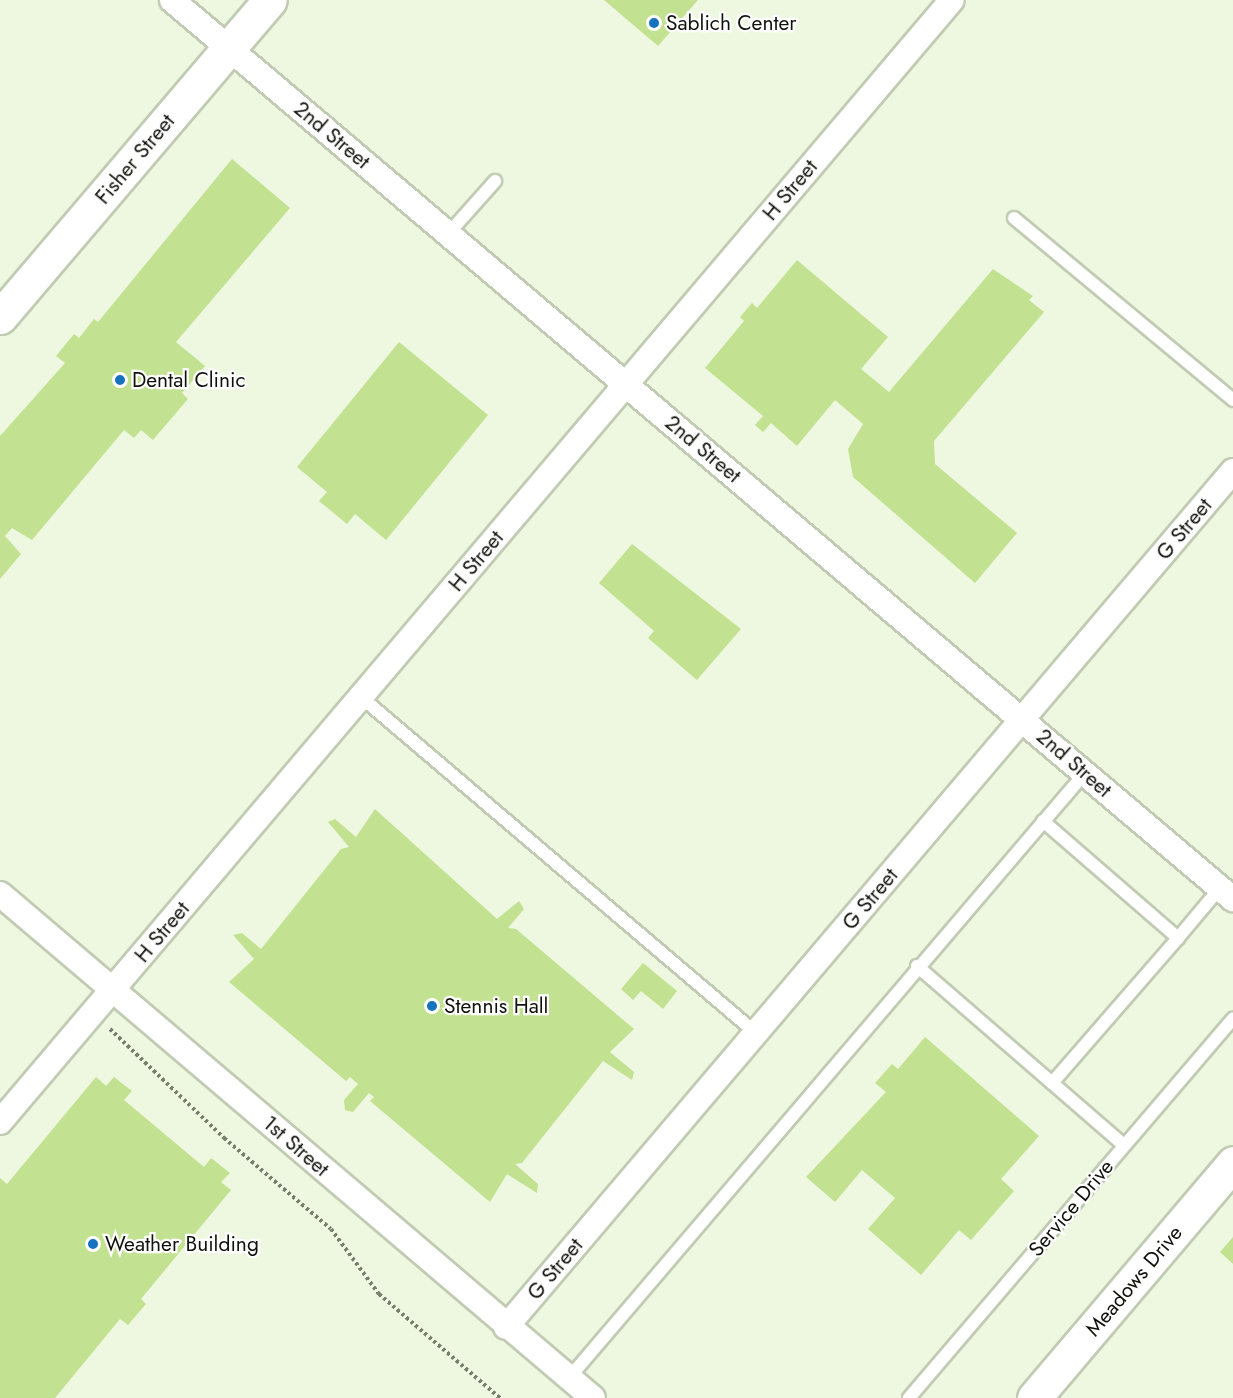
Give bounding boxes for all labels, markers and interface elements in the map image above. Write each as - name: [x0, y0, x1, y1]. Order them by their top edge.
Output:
- place label: Sablich Center: [666, 10, 797, 36]
- marker: Sablich Center: [647, 16, 661, 30]
- street label: 2nd Street: [289, 96, 375, 174]
- street label: Fisher Street: [90, 109, 180, 209]
- street label: H Street: [757, 155, 823, 225]
- place label: Dental Clinic: [132, 367, 246, 393]
- marker: Dental Clinic: [113, 373, 127, 387]
- street label: 2nd Street: [660, 410, 746, 488]
- street label: G Street: [1151, 493, 1217, 565]
- street label: H Street: [443, 526, 509, 596]
- street label: 2nd Street: [1031, 724, 1117, 802]
- street label: G Street: [837, 863, 903, 935]
- street label: H Street: [129, 897, 195, 967]
- place label: Stennis Hall: [444, 993, 548, 1019]
- marker: Stennis Hall: [425, 999, 439, 1013]
- street label: 1st Street: [258, 1110, 334, 1182]
- street label: Service Drive: [1023, 1154, 1119, 1262]
- street label: Meadows Drive: [1080, 1221, 1188, 1341]
- place label: Weather Building: [105, 1231, 259, 1257]
- street label: G Street: [522, 1233, 588, 1305]
- marker: Weather Building: [86, 1237, 100, 1251]

